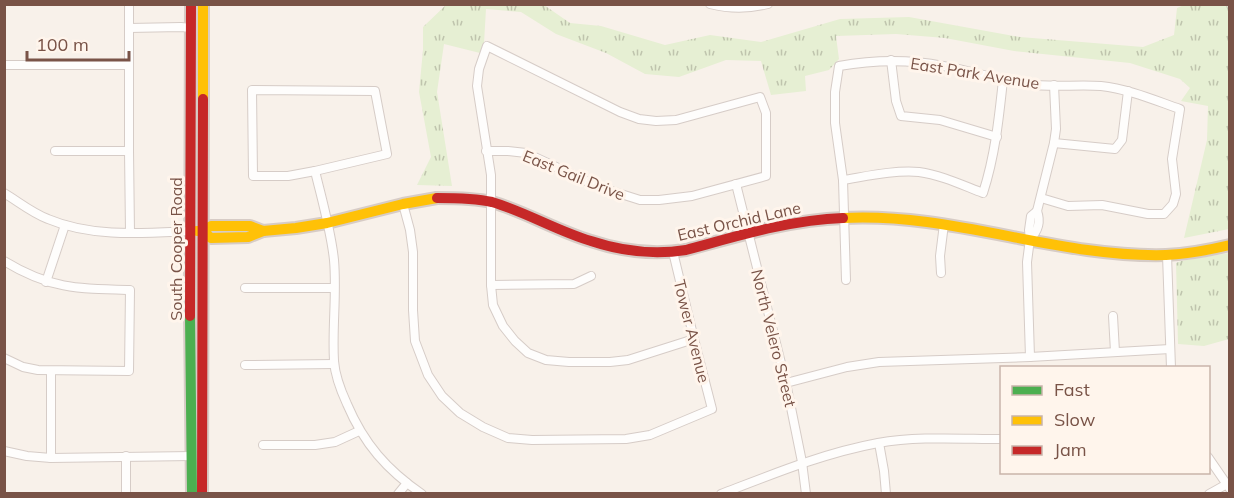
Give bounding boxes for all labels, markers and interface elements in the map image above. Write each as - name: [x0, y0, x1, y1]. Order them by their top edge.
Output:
- scale bar: [27, 24, 129, 62]
- text: 100 m: [36, 33, 89, 56]
- street label: East Park Avenue: [909, 53, 1041, 93]
- street label: East Gail Drive: [520, 145, 628, 205]
- street label: South Cooper Road: [166, 177, 186, 321]
- street label: East Orchid Lane: [675, 197, 803, 245]
- street label: North Velero Street: [747, 267, 801, 409]
- street label: Tower Avenue: [670, 277, 714, 385]
- legend: [1000, 366, 1210, 474]
- text: Fast: [1054, 378, 1090, 401]
- text: Slow: [1054, 408, 1096, 431]
- text: Jam: [1054, 438, 1087, 461]

